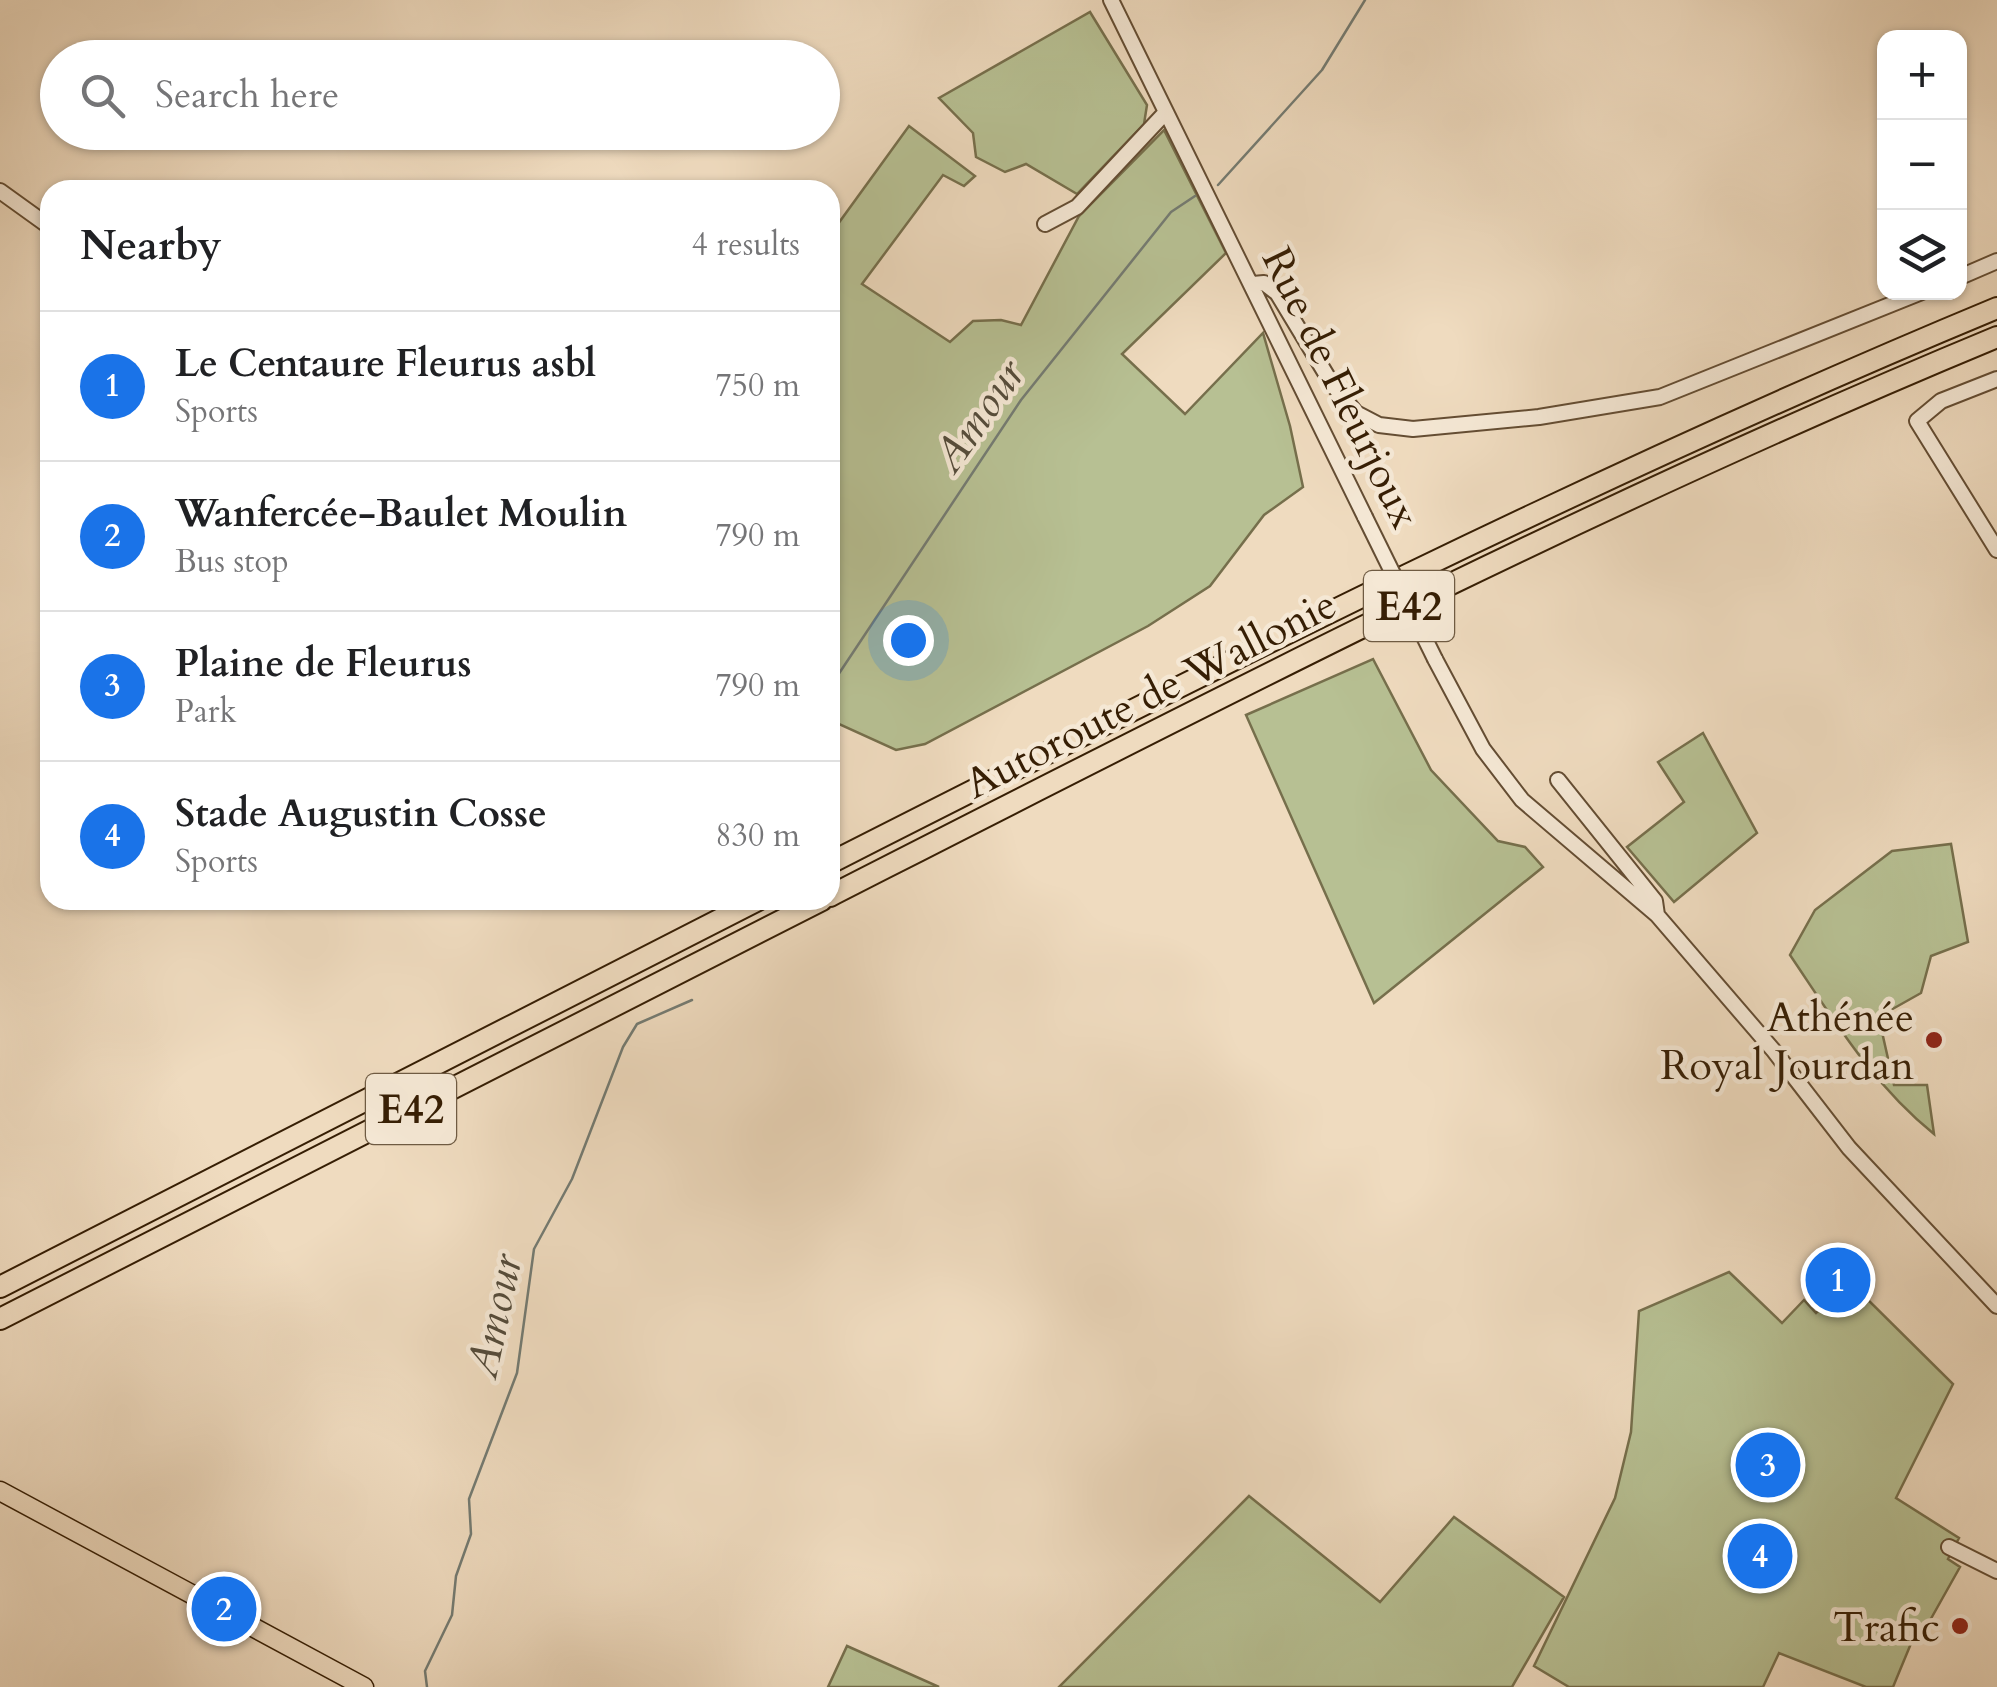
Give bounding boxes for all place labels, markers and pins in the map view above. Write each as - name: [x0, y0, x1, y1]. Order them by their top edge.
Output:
- place label: Athénée Royal Jourdan: [1660, 989, 1914, 1094]
- marker: Athénée Royal Jourdan: [1923, 1029, 1945, 1051]
- pin: 1: [1806, 1242, 1870, 1318]
- pin: 3: [1736, 1428, 1800, 1502]
- pin: 4: [1728, 1518, 1792, 1594]
- pin: 2: [192, 1572, 256, 1646]
- place label: Trafic: [1833, 1599, 1940, 1656]
- marker: Trafic: [1949, 1615, 1971, 1637]

